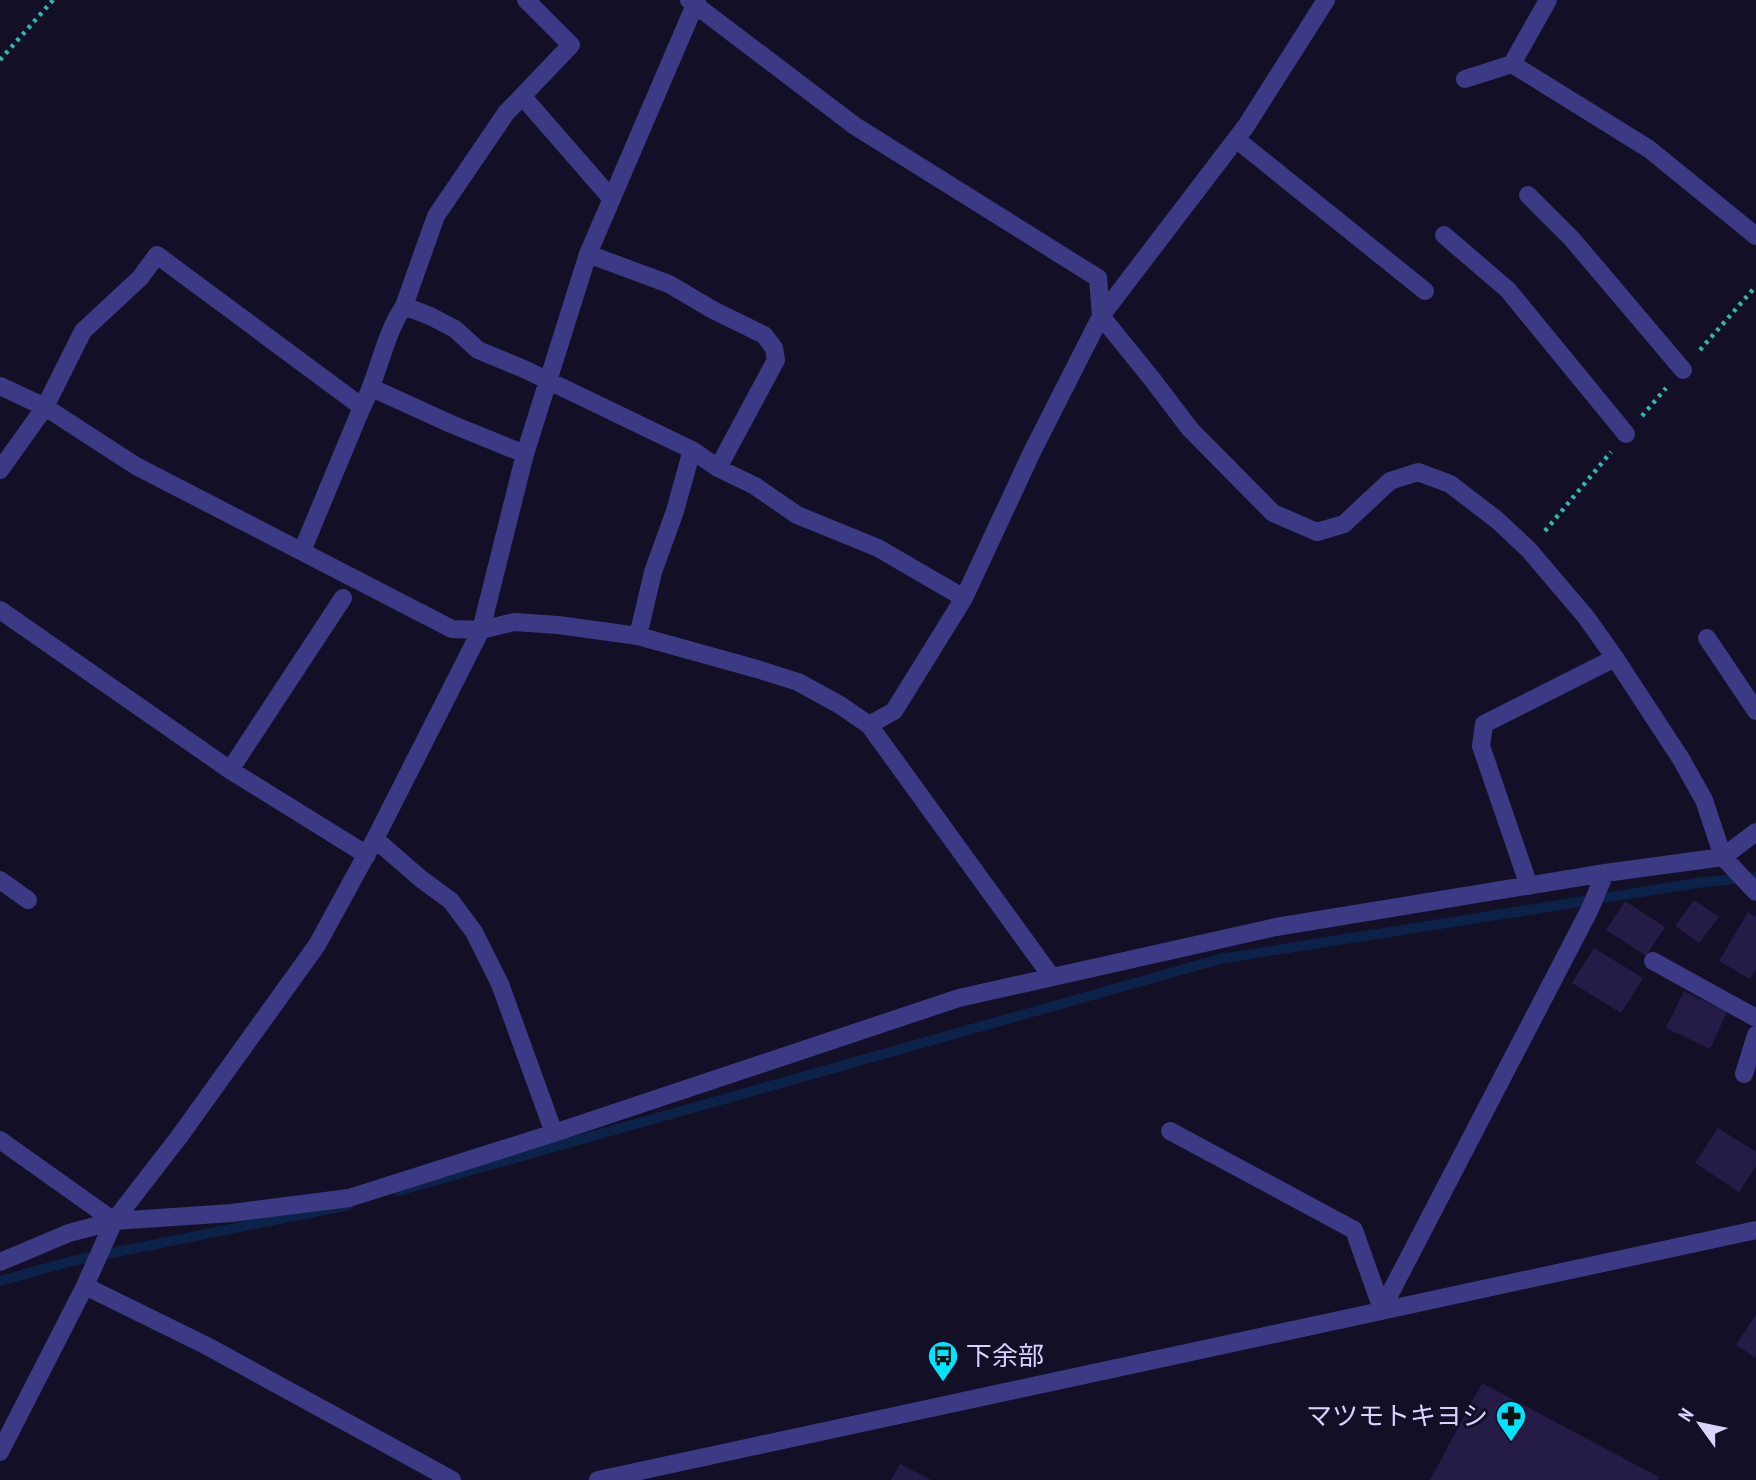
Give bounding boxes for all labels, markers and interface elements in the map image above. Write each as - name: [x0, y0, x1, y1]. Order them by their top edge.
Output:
- bus stop icon: 下余部: [926, 1339, 960, 1383]
- place label: 下余部: [966, 1339, 1044, 1372]
- north arrow: [1665, 1389, 1735, 1459]
- place label: マツモトキヨシ: [1306, 1399, 1488, 1432]
- pharmacy icon: マツモトキヨシ: [1494, 1399, 1528, 1443]
- text: N: [1673, 1404, 1699, 1426]

